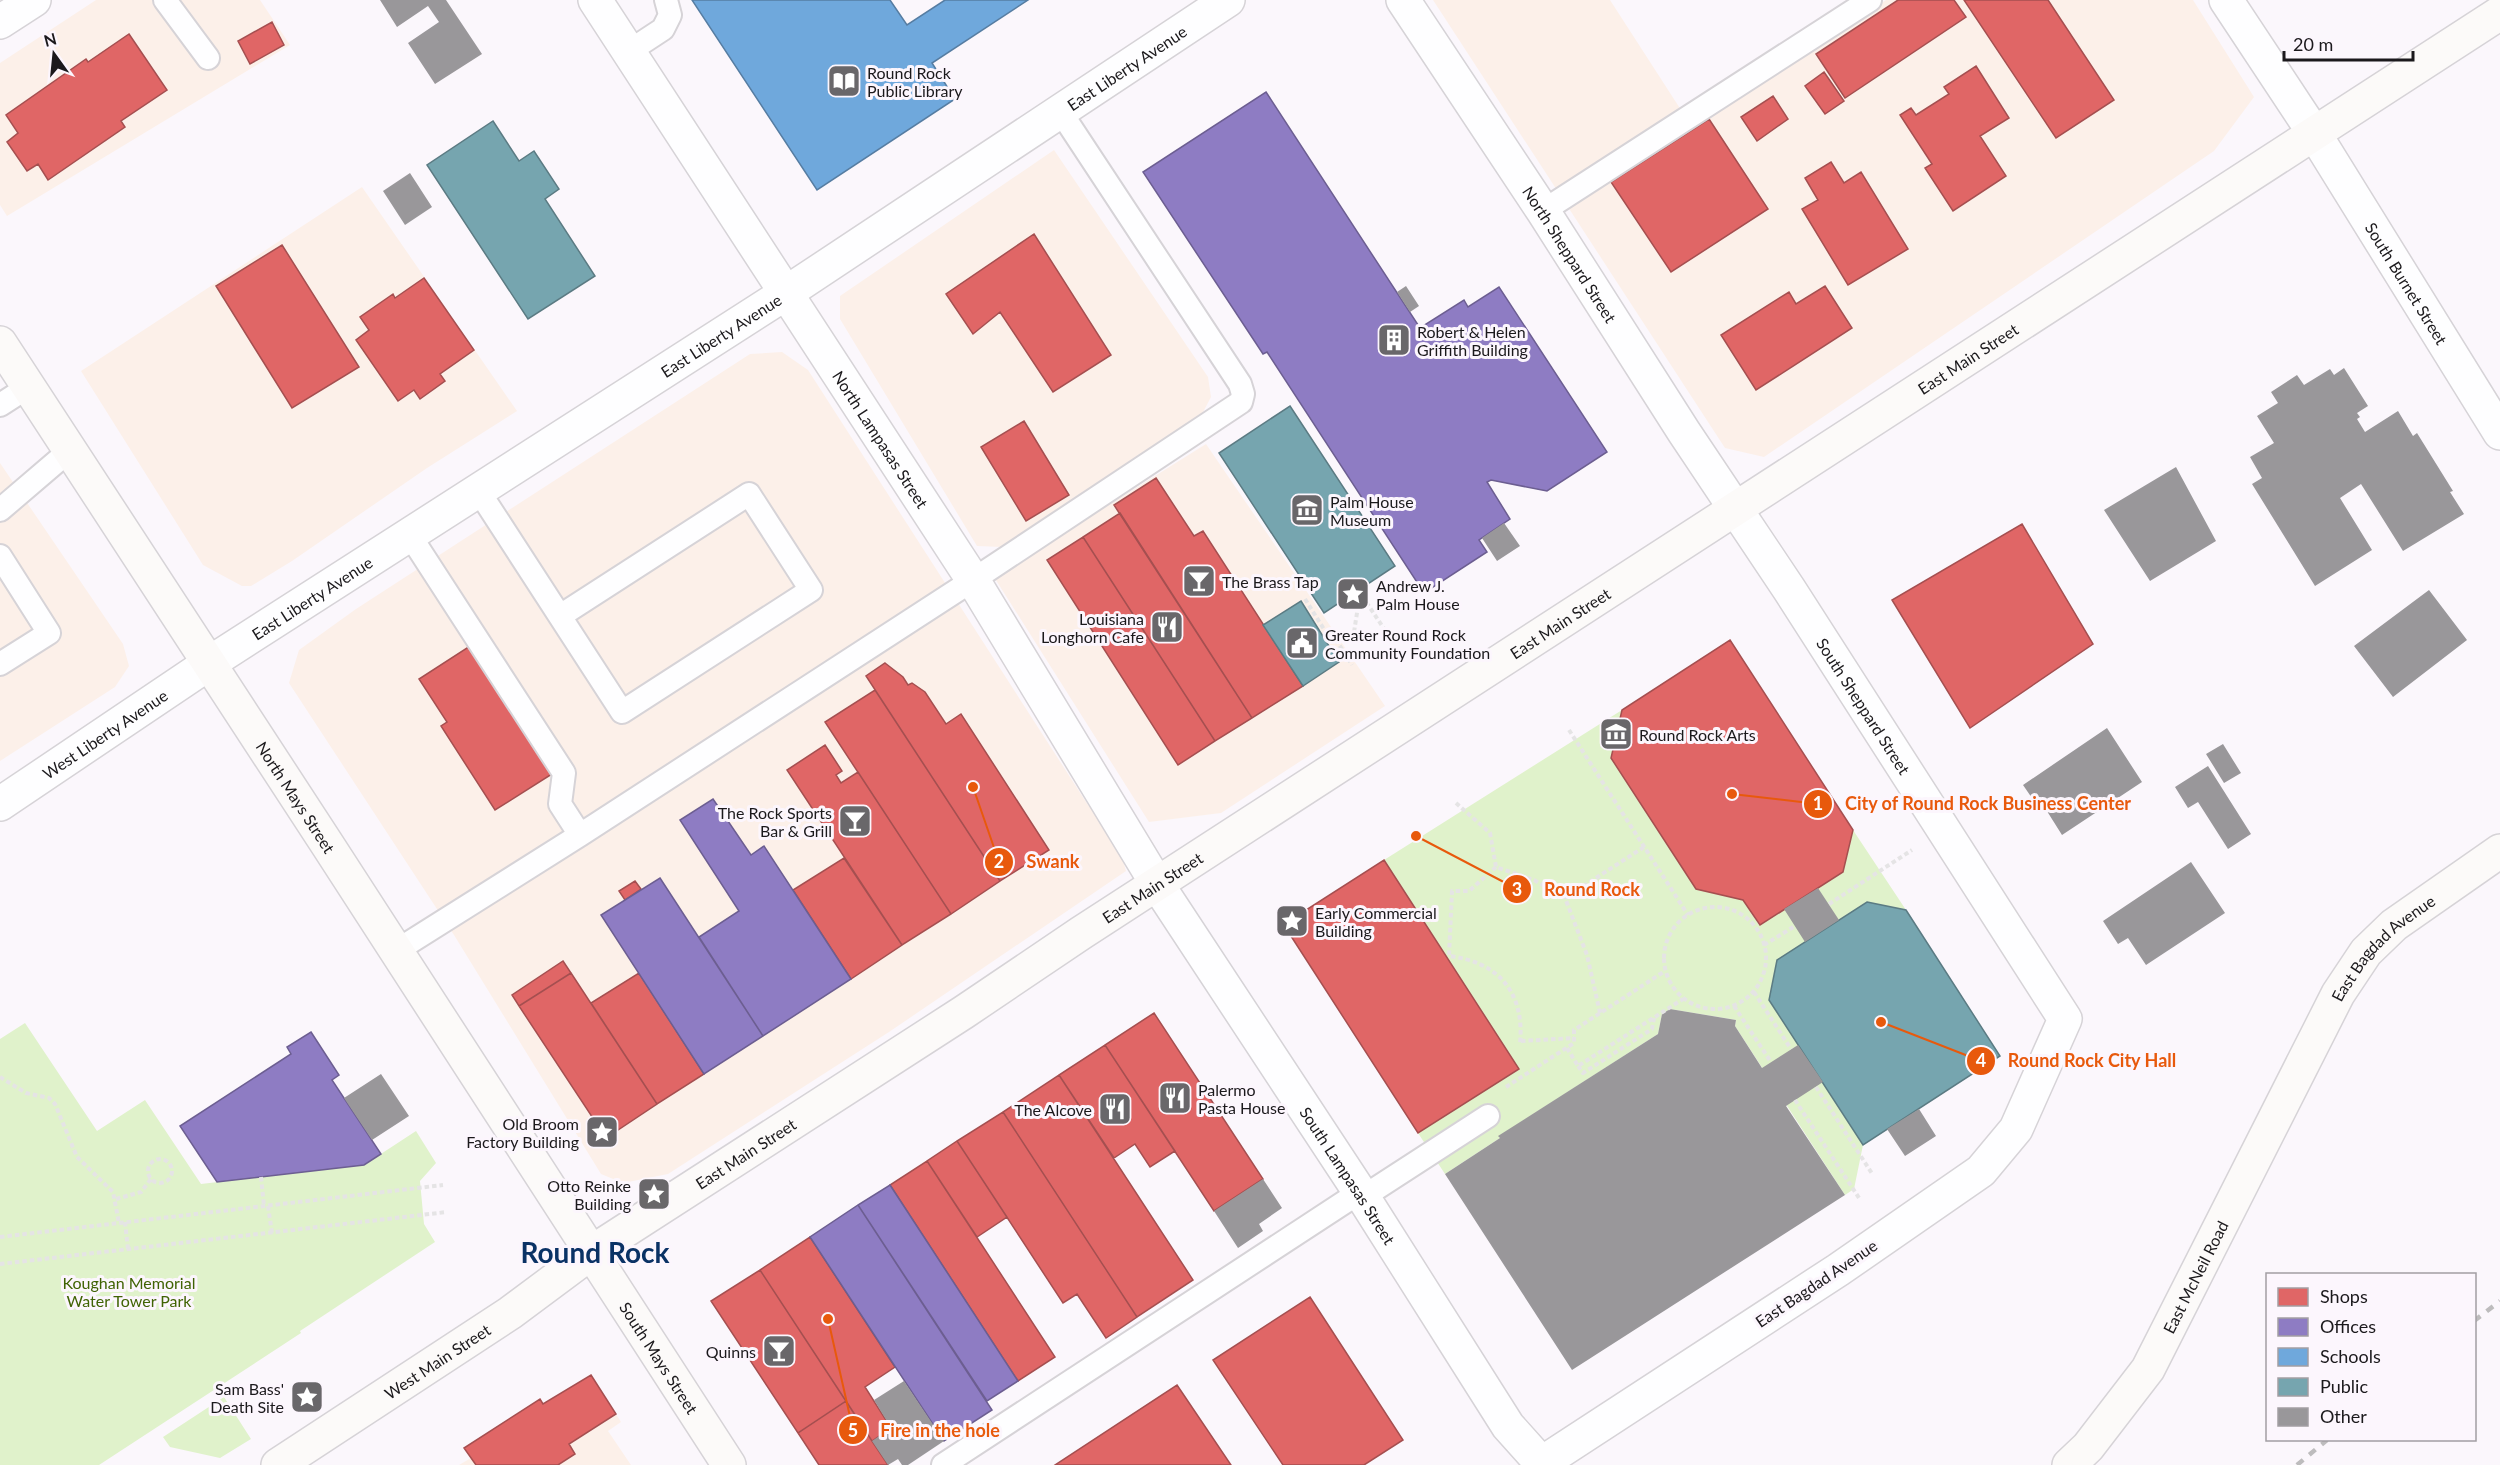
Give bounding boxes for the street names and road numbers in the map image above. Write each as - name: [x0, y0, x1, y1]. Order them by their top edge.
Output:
- street label: East Liberty Avenue: [1063, 21, 1190, 114]
- street label: North Sheppard Street: [1519, 182, 1621, 326]
- street label: South Burnet Street: [2362, 219, 2452, 348]
- street label: East Liberty Avenue: [657, 289, 785, 381]
- street label: East Main Street: [1914, 319, 2021, 398]
- street label: North Lampasas Street: [829, 367, 933, 511]
- street label: East Liberty Avenue: [248, 552, 376, 643]
- street label: East Main Street: [1506, 583, 1614, 662]
- street label: South Sheppard Street: [1813, 634, 1915, 778]
- street label: West Liberty Avenue: [38, 685, 171, 782]
- street label: North Mays Street: [253, 738, 340, 856]
- street label: East Main Street: [1098, 847, 1206, 926]
- street label: East Bagdad Avenue: [2327, 890, 2438, 1004]
- street label: South Lampasas Street: [1297, 1103, 1400, 1248]
- street label: East Main Street: [692, 1114, 799, 1192]
- street label: East McNeil Road: [2158, 1217, 2231, 1336]
- street label: East Bagdad Avenue: [1752, 1235, 1880, 1331]
- street label: South Mays Street: [616, 1298, 703, 1417]
- street label: West Main Street: [380, 1319, 494, 1402]

